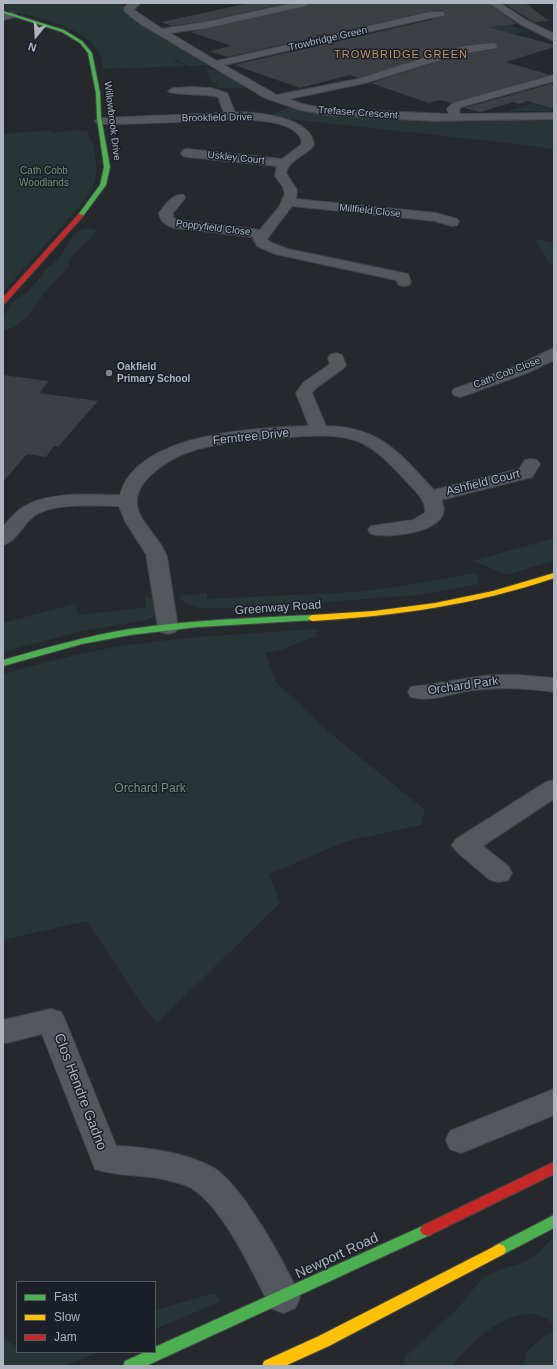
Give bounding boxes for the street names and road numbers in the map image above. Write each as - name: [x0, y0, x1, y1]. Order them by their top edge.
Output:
- street label: Trowbridge Green: [288, 24, 368, 54]
- street label: Willowbrook Drive: [101, 81, 123, 161]
- street label: Trefaser Crescent: [318, 104, 398, 122]
- street label: Brookfield Drive: [182, 111, 252, 125]
- street label: Uskley Court: [207, 149, 265, 167]
- street label: Millfield Close: [339, 202, 401, 220]
- street label: Poppyfield Close: [175, 217, 251, 239]
- street label: Cath Cob Close: [472, 355, 542, 391]
- street label: Ferntree Drive: [212, 426, 290, 448]
- street label: Ashfield Court: [445, 467, 521, 499]
- street label: Greenway Road: [234, 598, 322, 618]
- street label: Orchard Park: [427, 674, 499, 698]
- street label: Clos Hendre Gadno: [50, 1031, 110, 1153]
- street label: Newport Road: [293, 1229, 381, 1283]

